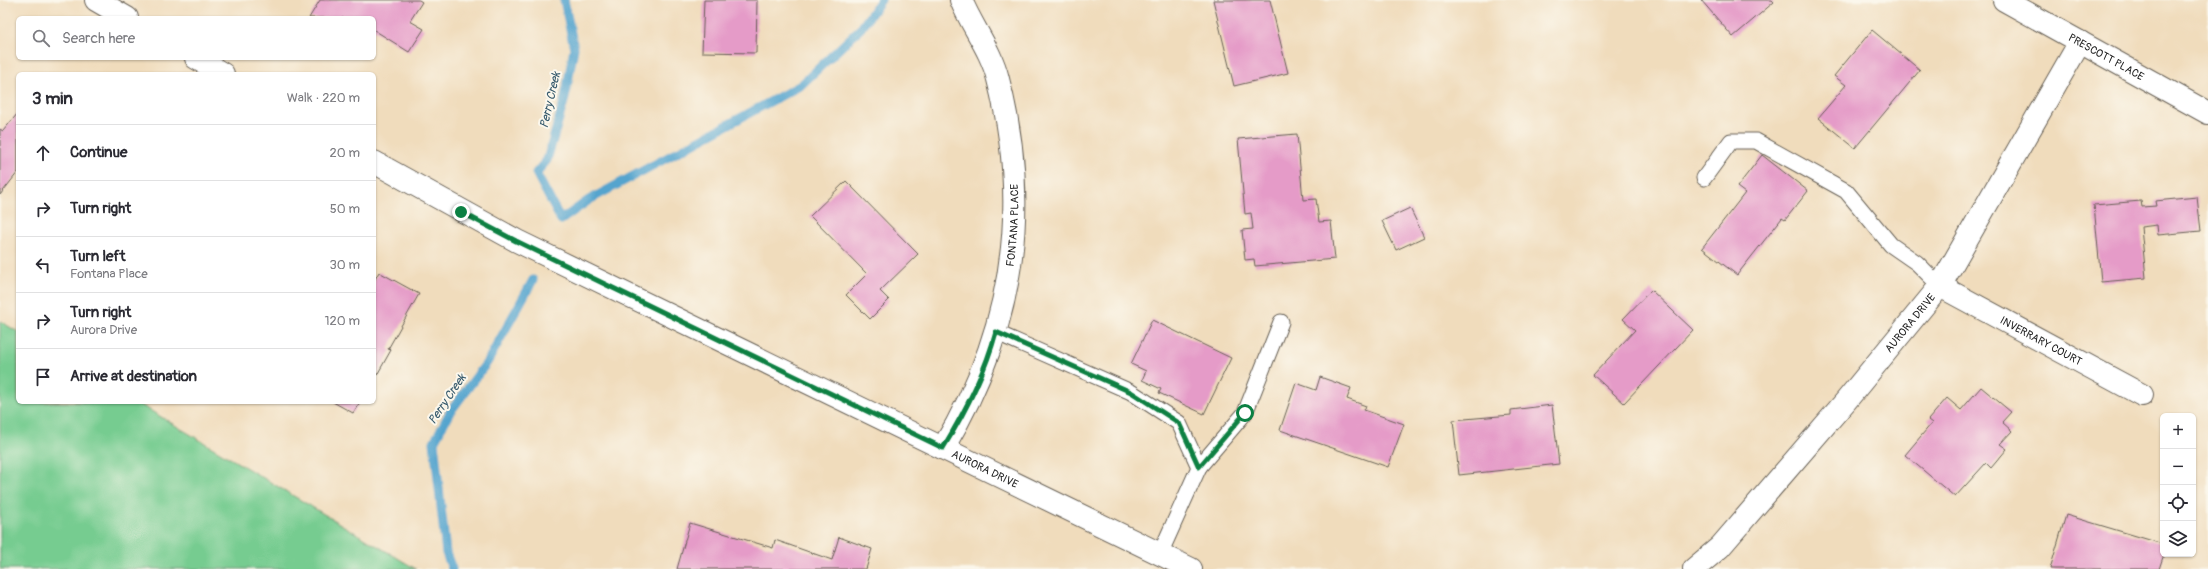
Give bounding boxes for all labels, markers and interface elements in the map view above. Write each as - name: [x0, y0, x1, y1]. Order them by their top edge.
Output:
- search box: [16, 16, 376, 60]
- icon: search: [30, 27, 52, 49]
- text: Search here: [62, 29, 135, 48]
- street label: PRESCOTT PLACE: [2066, 31, 2146, 83]
- water label: Perry Creek: [537, 70, 564, 130]
- text: 3 min: [32, 88, 73, 109]
- text: Walk · 220 m: [287, 90, 360, 106]
- icon: ahead: [32, 142, 54, 164]
- text: Continue: [70, 143, 128, 162]
- text: 20 m: [329, 145, 360, 161]
- street label: FONTANA PLACE: [1004, 183, 1021, 267]
- icon: right: [32, 198, 54, 220]
- text: Turn right: [70, 199, 131, 218]
- text: 50 m: [330, 201, 360, 217]
- route end: [452, 203, 470, 221]
- text: Turn left: [70, 247, 126, 266]
- icon: left: [32, 254, 54, 276]
- text: 30 m: [330, 257, 360, 273]
- text: Fontana Place: [70, 266, 148, 282]
- street label: AURORA DRIVE: [1882, 291, 1938, 355]
- text: Turn right: [70, 303, 131, 322]
- icon: right: [32, 310, 54, 332]
- text: 120 m: [324, 313, 360, 329]
- street label: INVERRARY COURT: [1998, 314, 2084, 368]
- text: Aurora Drive: [70, 322, 137, 338]
- icon: arrive: [32, 366, 54, 388]
- text: Arrive at destination: [70, 367, 197, 386]
- water label: Perry Creek: [425, 371, 470, 427]
- route start: [1236, 404, 1254, 422]
- map controls: [2160, 413, 2196, 557]
- button: +: [2160, 413, 2196, 449]
- street label: AURORA DRIVE: [950, 448, 1021, 491]
- button: −: [2160, 449, 2196, 485]
- button: locate: [2160, 485, 2196, 521]
- button: layers: [2160, 521, 2196, 557]

